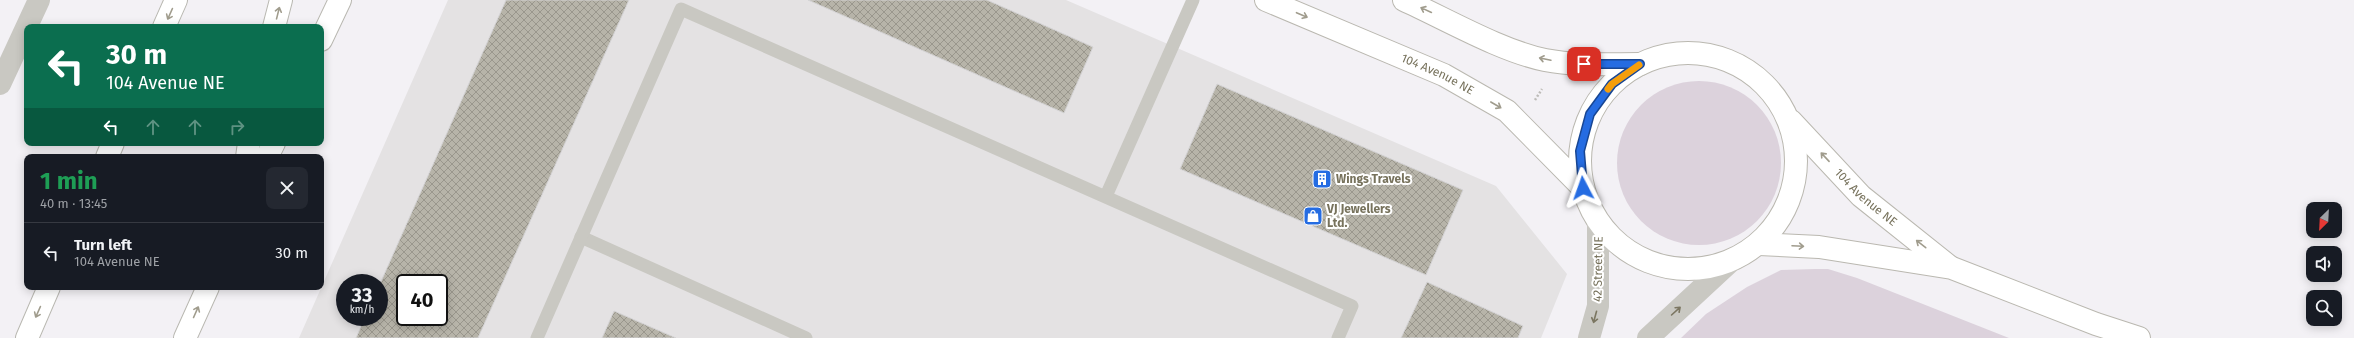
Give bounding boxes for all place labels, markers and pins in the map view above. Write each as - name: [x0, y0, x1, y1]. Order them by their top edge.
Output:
- pin: [1567, 47, 1601, 81]
- building icon: Wings Travels: [1311, 168, 1333, 190]
- place label: Wings Travels: [1336, 172, 1411, 186]
- place label: VJ Jewellers Ltd.: [1326, 202, 1391, 230]
- shop icon: VJ Jewellers Ltd.: [1302, 205, 1324, 227]

